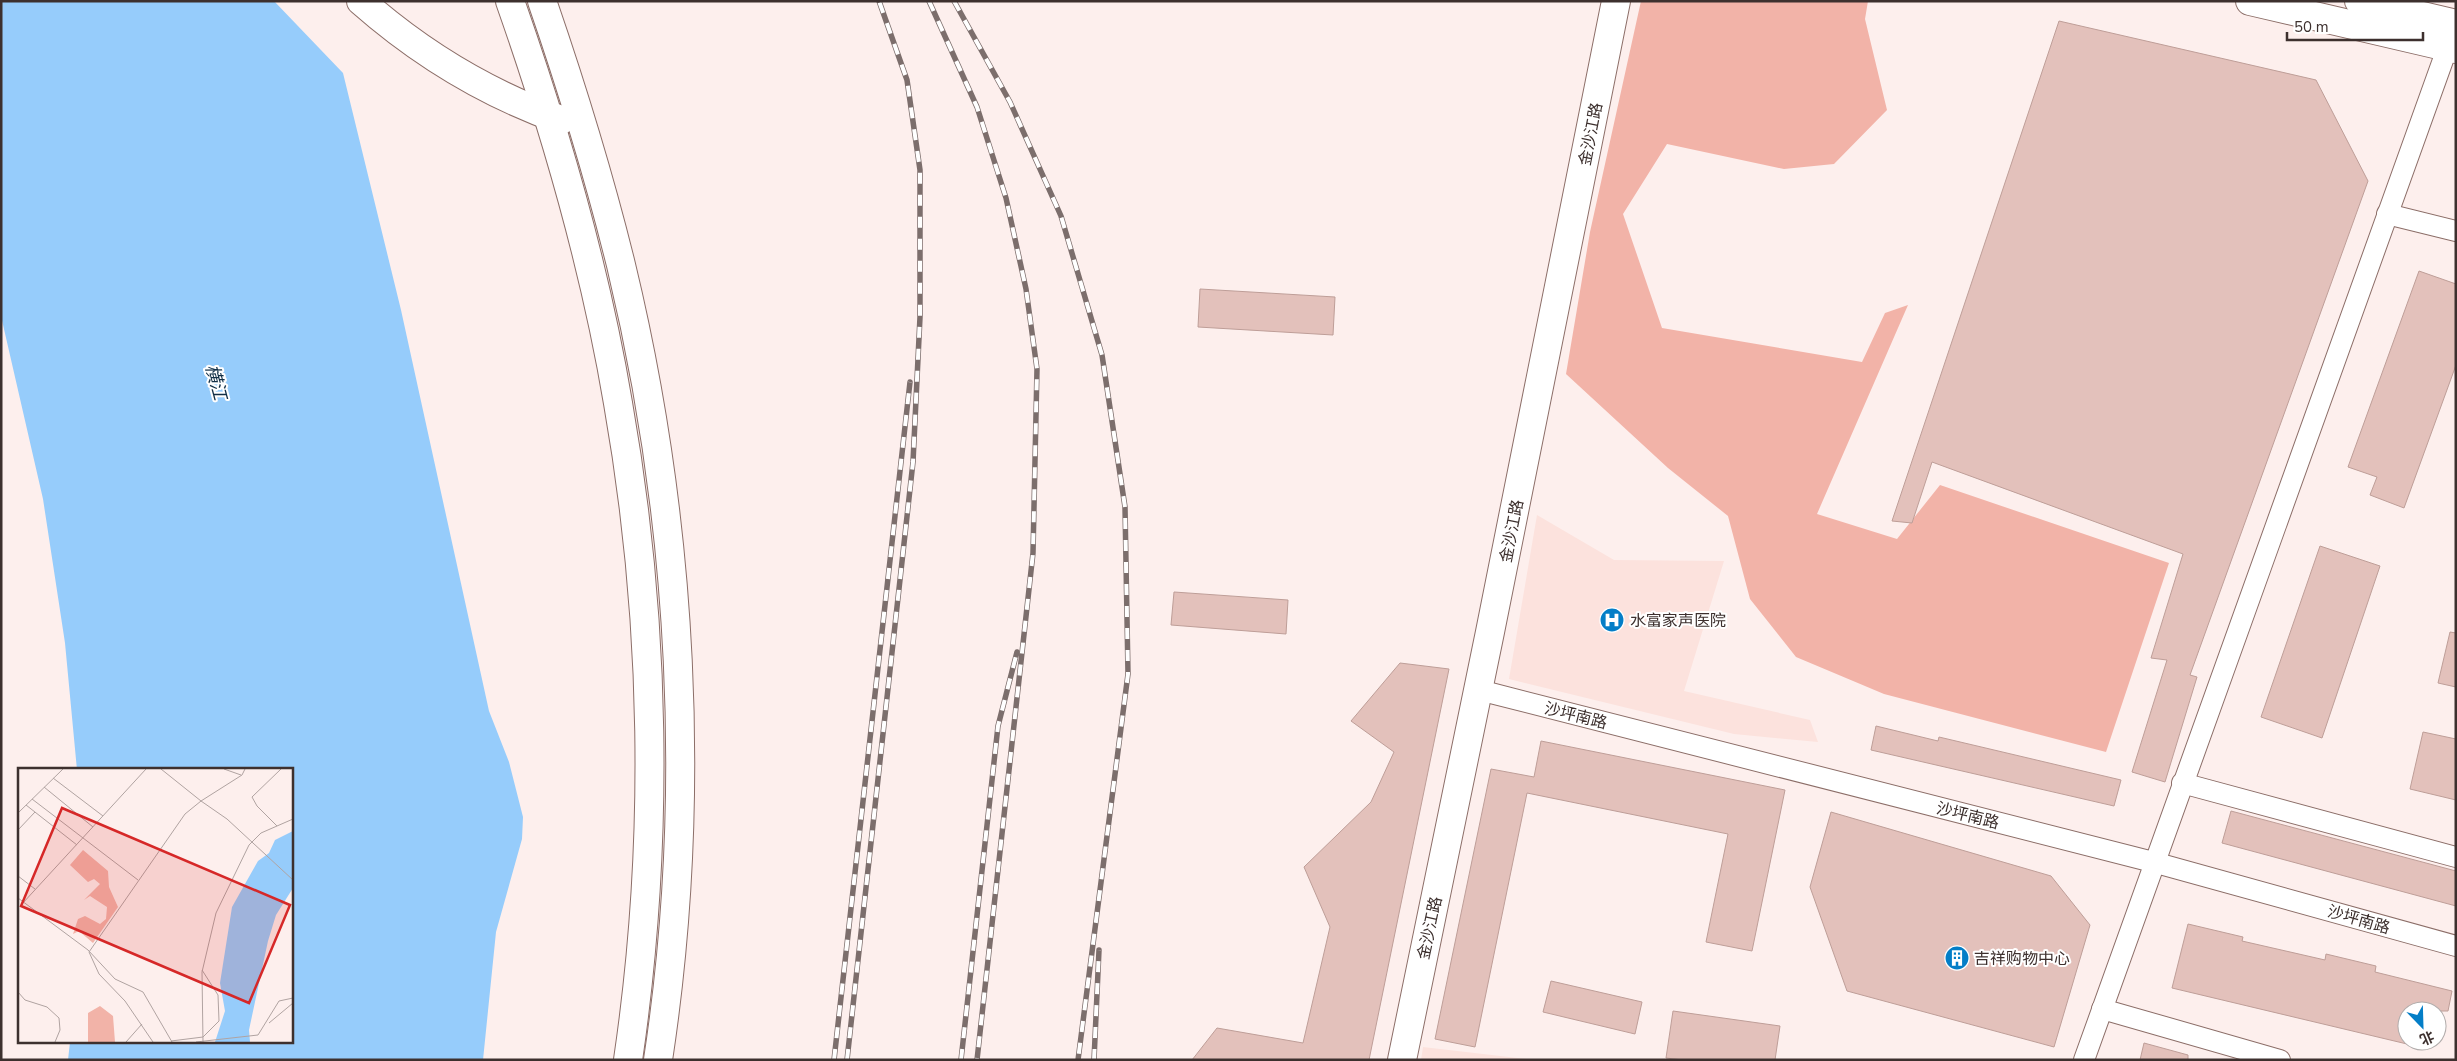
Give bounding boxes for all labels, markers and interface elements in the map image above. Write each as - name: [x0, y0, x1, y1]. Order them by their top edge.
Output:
- scale bar: [2287, 10, 2423, 42]
- text: 50 m: [2294, 17, 2329, 37]
- street label: 金沙江路: [1574, 101, 1608, 168]
- water label: 横江: [200, 362, 233, 404]
- street label: 金沙江路: [1495, 498, 1529, 565]
- hospital icon: 水富家声医院: [1599, 607, 1625, 633]
- place label: 水富家声医院: [1630, 610, 1726, 632]
- street label: 沙坪南路: [1542, 698, 1609, 734]
- inset map: [18, 768, 292, 1044]
- street label: 沙坪南路: [1934, 798, 2001, 834]
- street label: 金沙江路: [1413, 895, 1447, 962]
- street label: 沙坪南路: [2325, 901, 2393, 939]
- building icon: 吉祥购物中心: [1944, 945, 1970, 971]
- place label: 吉祥购物中心: [1974, 948, 2070, 970]
- north arrow: [2397, 1001, 2447, 1051]
- text: 北: [2417, 1026, 2437, 1049]

